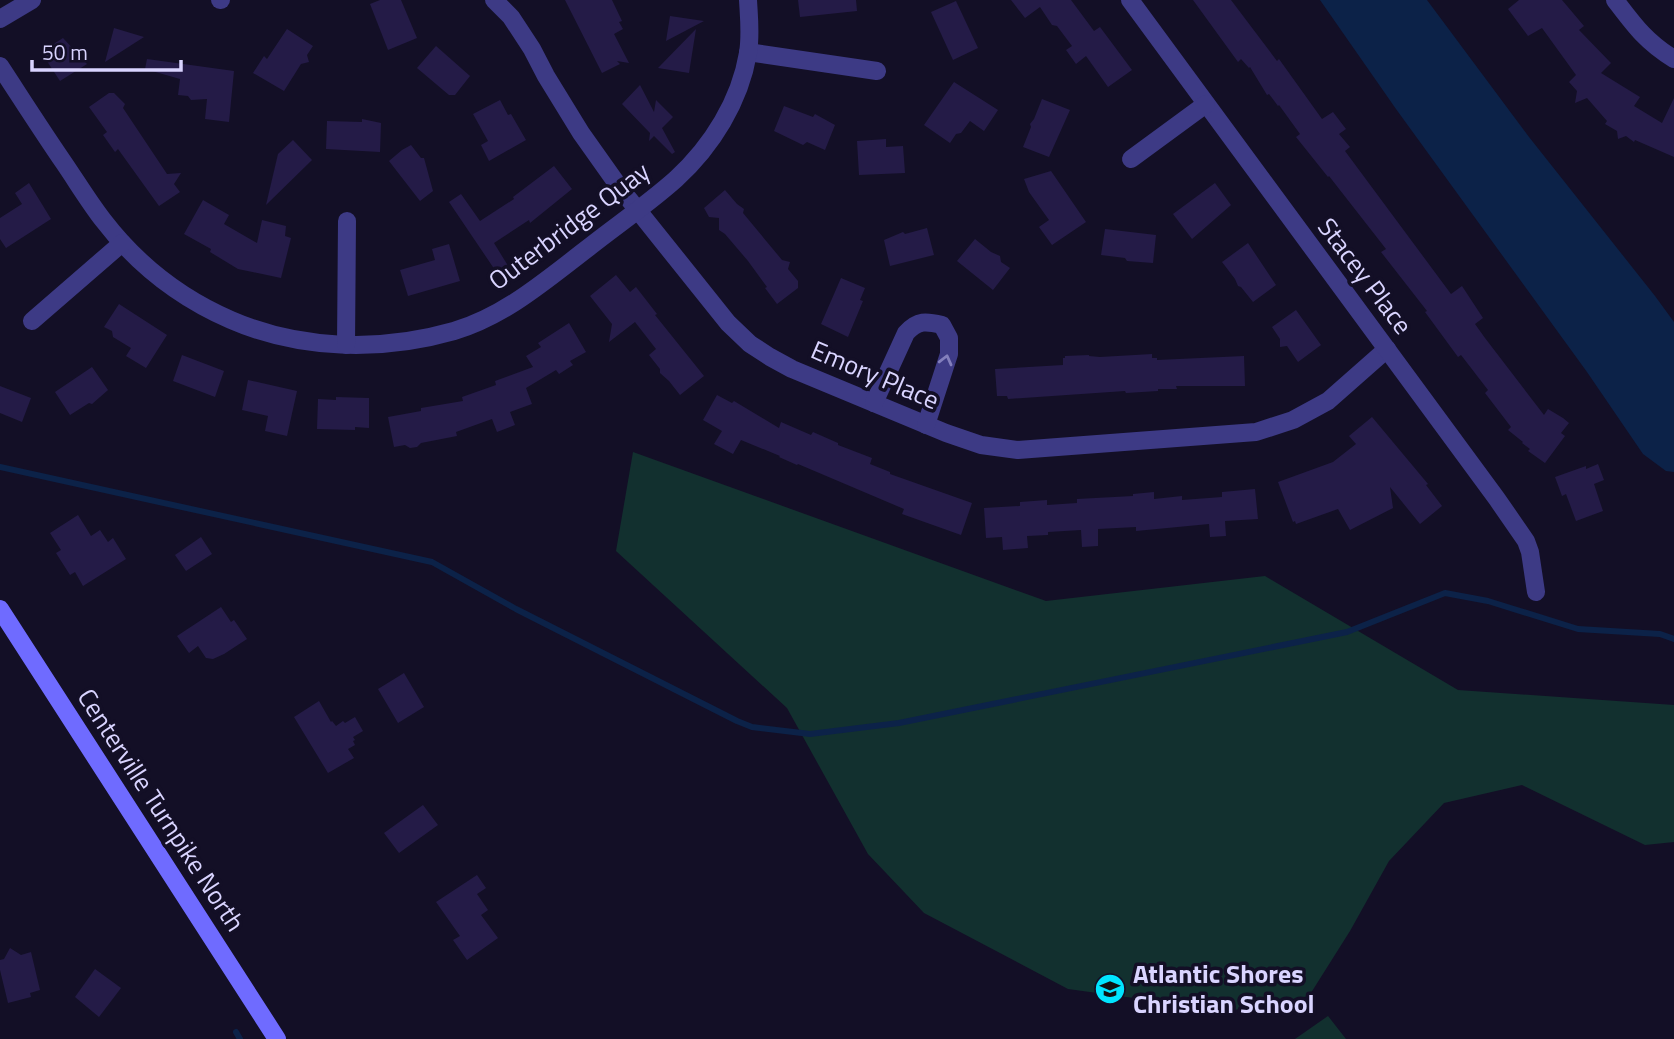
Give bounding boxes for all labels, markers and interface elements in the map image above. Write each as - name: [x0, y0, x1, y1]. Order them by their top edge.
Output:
- scale bar: [32, 28, 180, 72]
- text: 50 m: [42, 36, 88, 68]
- street label: Outerbridge Quay: [480, 152, 657, 299]
- street label: Stacey Place: [1309, 209, 1422, 342]
- street label: Emory Place: [805, 330, 945, 419]
- one-way arrow: [938, 354, 952, 366]
- street label: Centerville Turnpike North: [68, 680, 255, 939]
- place label: Atlantic Shores Christian School: [1133, 954, 1315, 1023]
- school or university icon: Atlantic Shores Christian School: [1093, 972, 1127, 1006]

